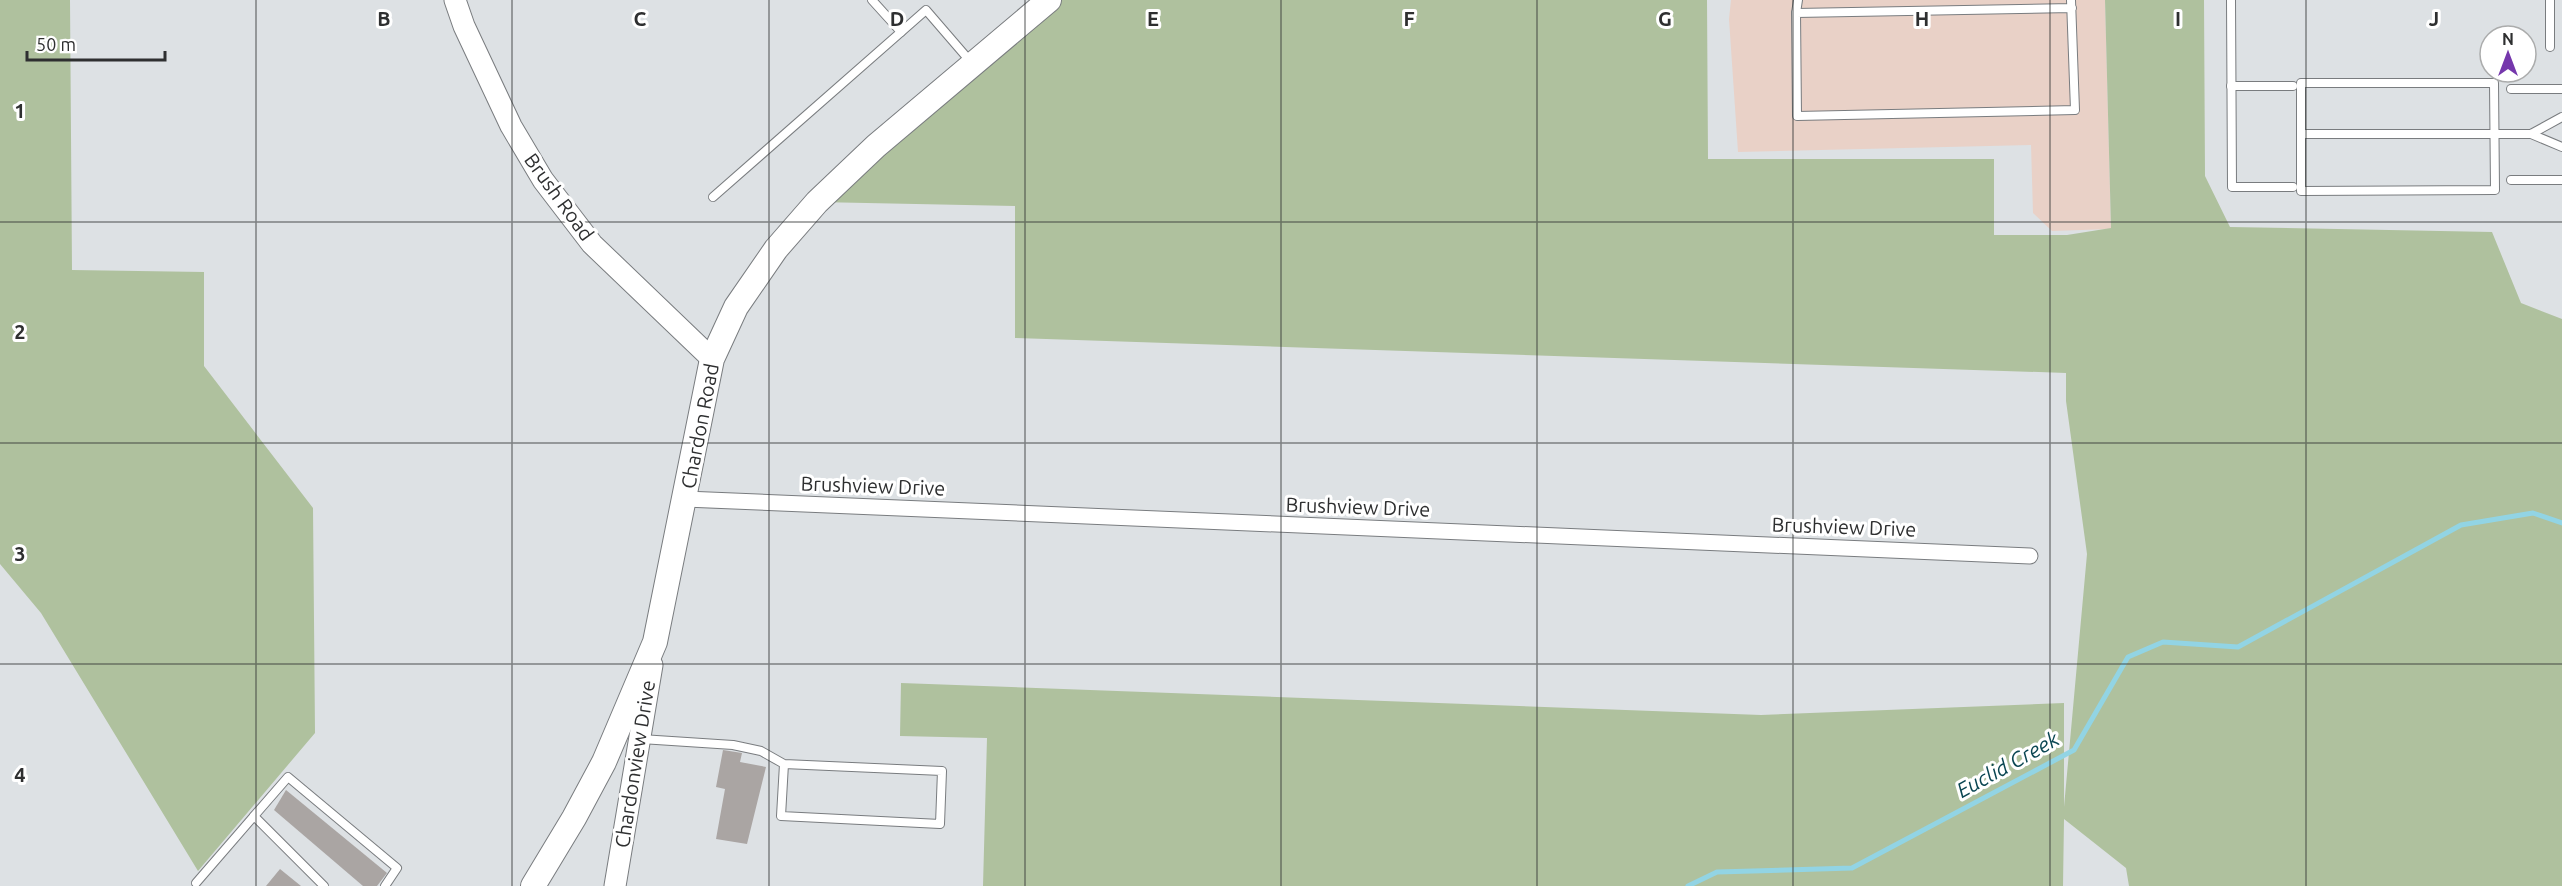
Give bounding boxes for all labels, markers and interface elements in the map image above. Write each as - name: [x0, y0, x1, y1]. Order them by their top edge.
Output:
- text: B: [377, 7, 391, 30]
- text: C: [634, 7, 647, 30]
- text: D: [890, 7, 904, 30]
- text: E: [1147, 7, 1159, 30]
- text: F: [1403, 7, 1415, 30]
- text: G: [1658, 7, 1672, 30]
- text: H: [1915, 7, 1929, 30]
- text: I: [2175, 7, 2181, 30]
- text: J: [2429, 7, 2439, 30]
- scale bar: [27, 24, 165, 62]
- north arrow: [2478, 24, 2538, 84]
- text: N: [2502, 30, 2514, 48]
- text: 50 m: [36, 34, 76, 54]
- text: 1: [14, 99, 26, 122]
- street label: Brush Road: [520, 148, 599, 245]
- text: 2: [14, 320, 26, 343]
- street label: Chardon Road: [676, 361, 723, 490]
- street label: Brushview Drive: [800, 471, 946, 500]
- street label: Brushview Drive: [1285, 492, 1431, 521]
- street label: Brushview Drive: [1771, 512, 1917, 541]
- text: 3: [14, 542, 26, 565]
- street label: Chardonview Drive: [610, 678, 659, 849]
- water label: Euclid Creek: [1952, 726, 2063, 802]
- text: 4: [14, 763, 26, 786]

